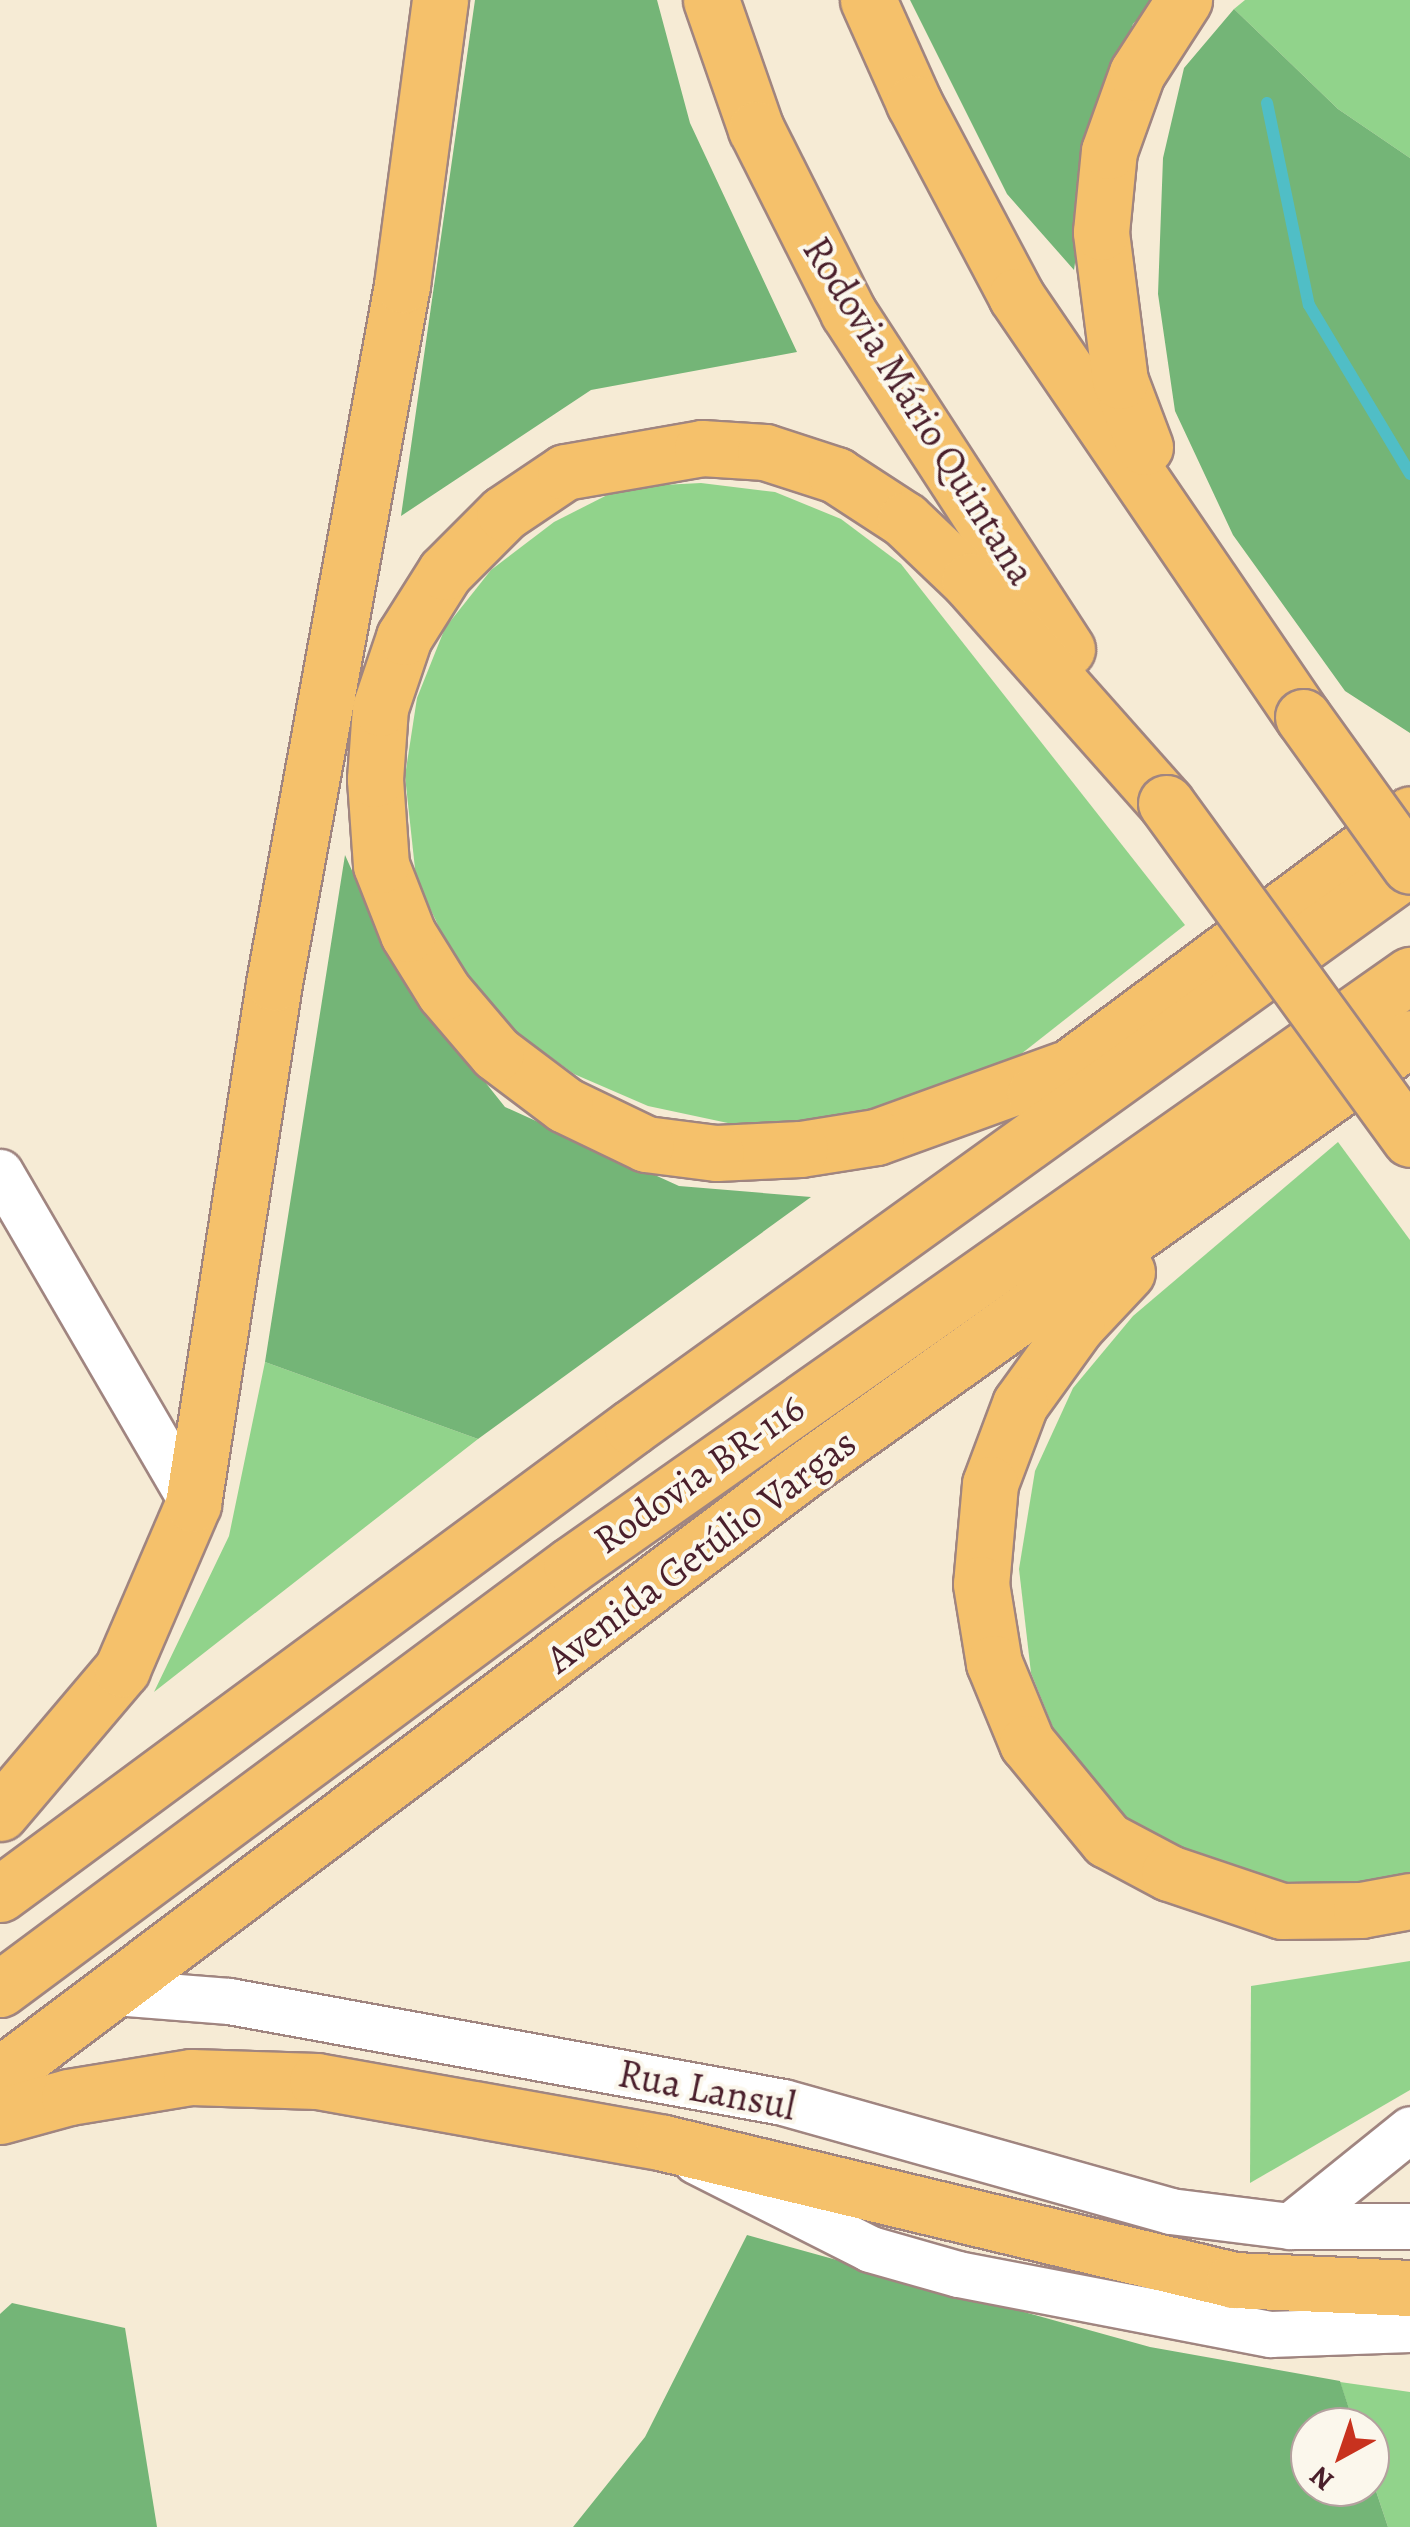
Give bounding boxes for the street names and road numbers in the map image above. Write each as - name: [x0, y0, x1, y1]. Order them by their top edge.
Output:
- street label: Rodovia Mário Quintana: [792, 228, 1046, 594]
- street label: Rodovia BR-116: [584, 1384, 814, 1564]
- street label: Avenida Getúlio Vargas: [536, 1419, 866, 1683]
- street label: Rua Lansul: [614, 2049, 800, 2131]

